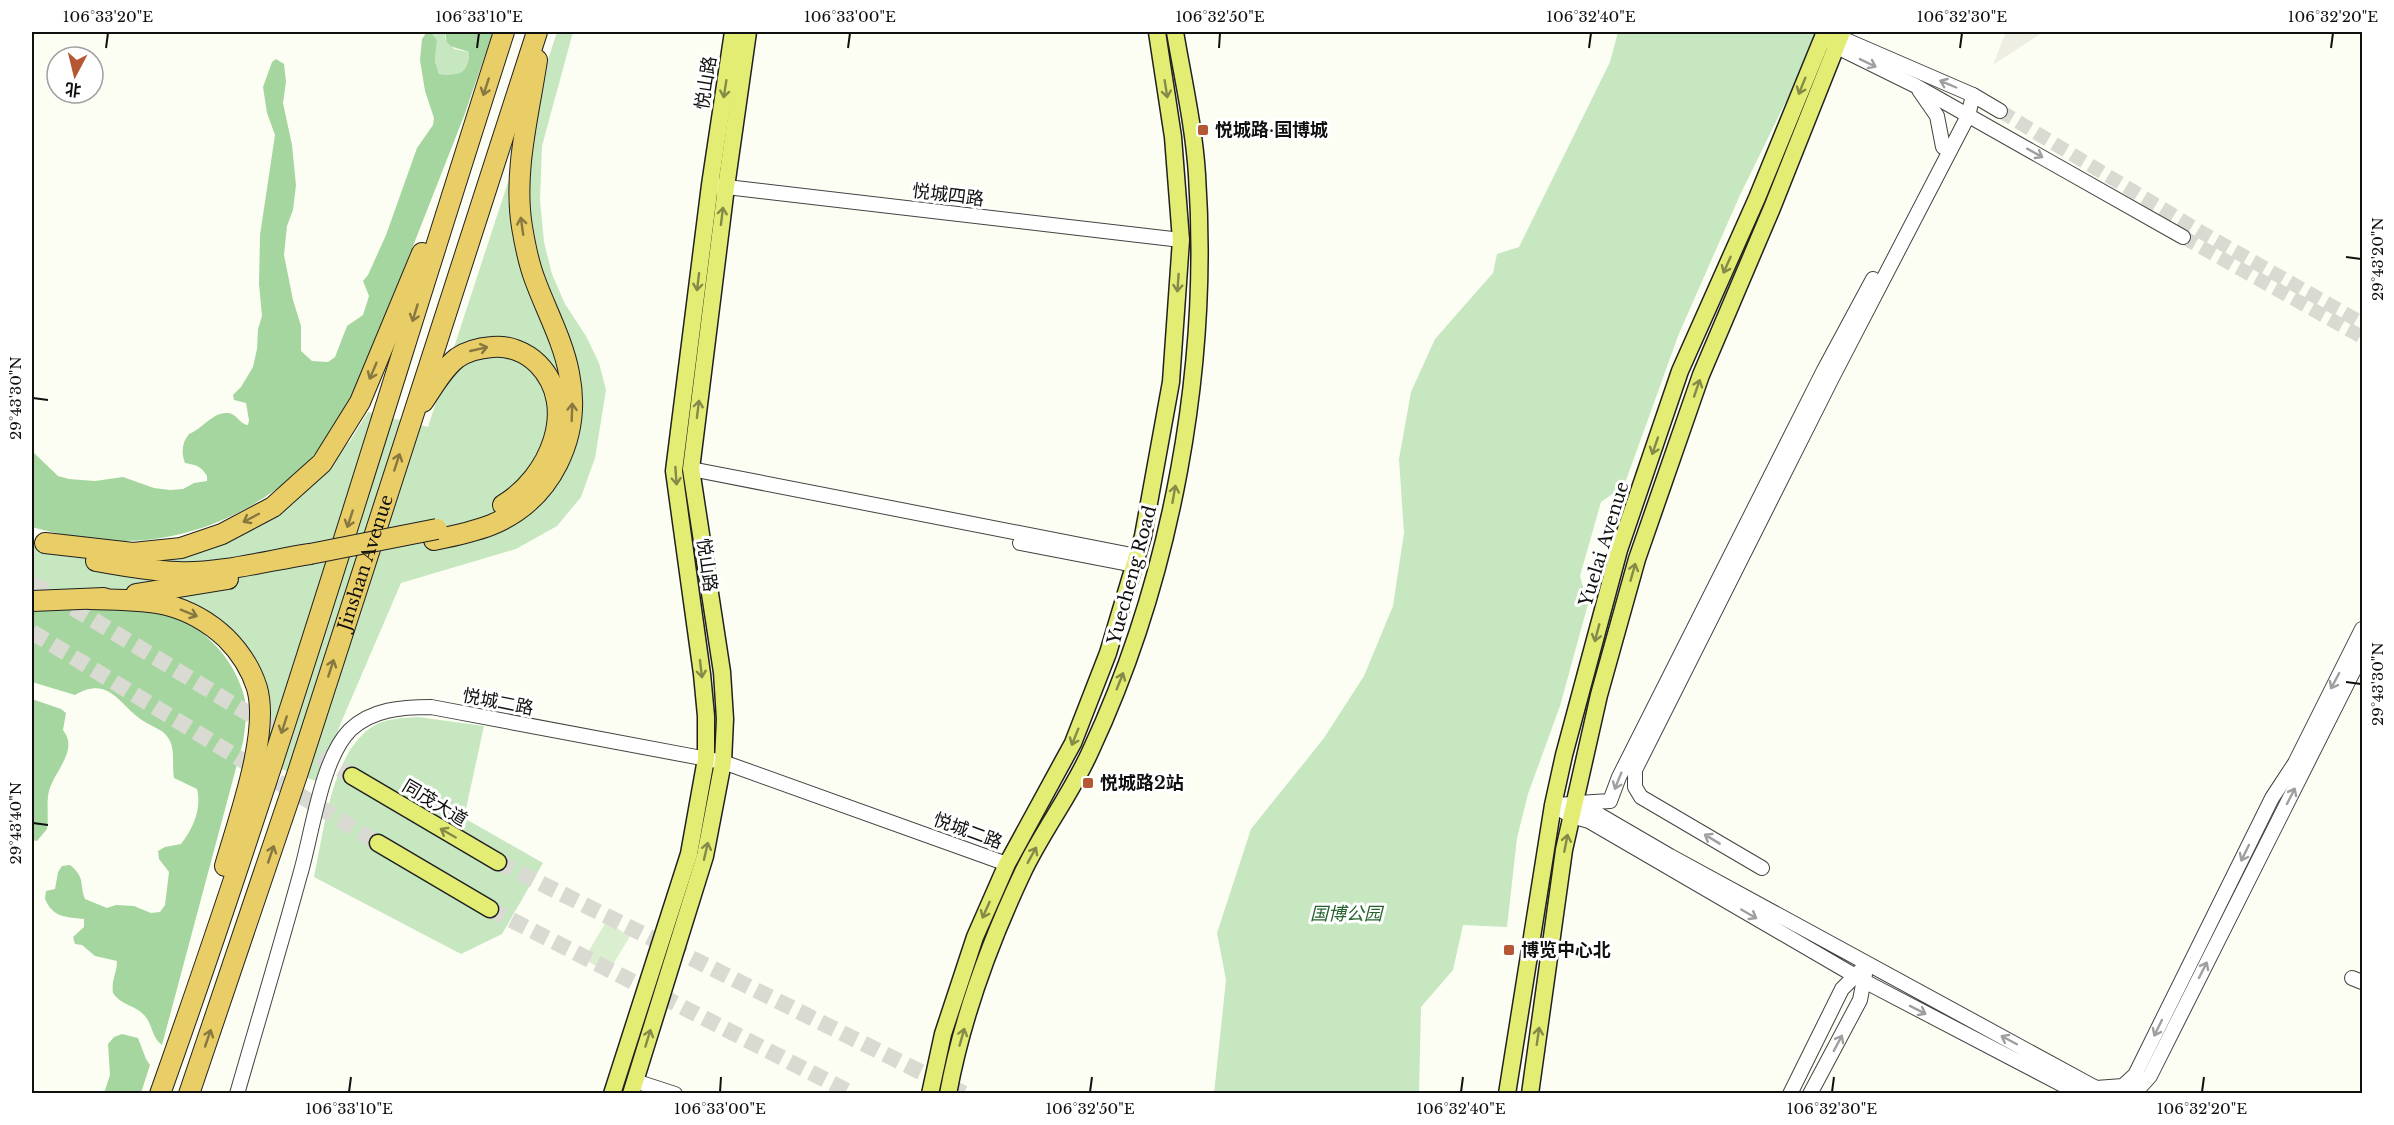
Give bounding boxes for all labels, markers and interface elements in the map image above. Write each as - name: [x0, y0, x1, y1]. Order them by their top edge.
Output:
- text: 106°33'20"E: [63, 7, 153, 26]
- text: 106°33'10"E: [435, 7, 523, 26]
- text: 106°33'00"E: [804, 7, 896, 26]
- text: 106°32'50"E: [1175, 7, 1265, 26]
- text: 106°32'40"E: [1546, 7, 1636, 26]
- text: 106°32'30"E: [1917, 7, 2007, 26]
- text: 106°32'20"E: [2288, 7, 2378, 26]
- north arrow: [45, 45, 105, 105]
- street label: 悦山路: [691, 55, 721, 111]
- one-way arrow: [1859, 57, 1877, 69]
- one-way arrow: [1796, 76, 1807, 94]
- one-way arrow: [480, 77, 491, 96]
- one-way arrow: [1939, 78, 1957, 90]
- text: 北: [64, 79, 82, 101]
- one-way arrow: [719, 79, 730, 99]
- one-way arrow: [1160, 79, 1171, 99]
- place label: 悦城路·国博城: [1215, 119, 1328, 141]
- marker: 悦城路·国博城: [1196, 123, 1210, 137]
- one-way arrow: [2026, 148, 2043, 160]
- street label: 悦城四路: [911, 180, 985, 210]
- one-way arrow: [717, 206, 728, 226]
- one-way arrow: [516, 216, 527, 236]
- text: 29°43'20"N: [2368, 217, 2387, 301]
- one-way arrow: [1721, 256, 1732, 274]
- one-way arrow: [692, 272, 703, 292]
- one-way arrow: [1172, 273, 1183, 293]
- one-way arrow: [409, 303, 420, 322]
- one-way arrow: [470, 343, 489, 355]
- text: 29°43'30"N: [6, 356, 25, 440]
- one-way arrow: [366, 362, 378, 380]
- one-way arrow: [1692, 379, 1703, 397]
- one-way arrow: [693, 400, 704, 420]
- one-way arrow: [567, 403, 578, 423]
- one-way arrow: [1648, 436, 1659, 455]
- one-way arrow: [392, 453, 403, 472]
- one-way arrow: [670, 466, 681, 485]
- street label: Yuelai Avenue: [1574, 479, 1633, 610]
- one-way arrow: [1168, 485, 1179, 505]
- street label: Jinshan Avenue: [333, 492, 398, 635]
- street label: Yuecheng Road: [1103, 503, 1161, 648]
- one-way arrow: [344, 509, 355, 528]
- one-way arrow: [243, 513, 261, 525]
- street label: 悦山路: [692, 537, 722, 593]
- one-way arrow: [1628, 563, 1639, 582]
- one-way arrow: [179, 608, 198, 619]
- one-way arrow: [1591, 623, 1603, 642]
- text: 29°43'30"N: [2368, 642, 2387, 726]
- one-way arrow: [326, 659, 337, 678]
- one-way arrow: [696, 659, 707, 679]
- one-way arrow: [2329, 671, 2340, 689]
- one-way arrow: [1115, 673, 1126, 691]
- street label: 悦城二路: [461, 684, 535, 720]
- one-way arrow: [278, 715, 289, 734]
- one-way arrow: [1069, 728, 1080, 746]
- one-way arrow: [1612, 771, 1623, 790]
- place label: 悦城路2站: [1100, 772, 1184, 794]
- street label: 同茂大道: [398, 775, 472, 831]
- marker: 悦城路2站: [1081, 776, 1095, 790]
- text: 29°43'40"N: [6, 782, 25, 864]
- one-way arrow: [2286, 788, 2297, 806]
- street label: 悦城二路: [930, 808, 1006, 854]
- one-way arrow: [440, 827, 457, 839]
- one-way arrow: [1704, 832, 1721, 844]
- one-way arrow: [1561, 833, 1572, 853]
- one-way arrow: [700, 842, 712, 861]
- one-way arrow: [2239, 844, 2250, 862]
- one-way arrow: [266, 845, 277, 864]
- one-way arrow: [1026, 847, 1038, 864]
- one-way arrow: [980, 901, 991, 919]
- park label: 国博公园: [1310, 903, 1385, 925]
- one-way arrow: [1739, 909, 1757, 920]
- place label: 博览中心北: [1521, 939, 1611, 961]
- marker: 博览中心北: [1502, 943, 1516, 957]
- one-way arrow: [2198, 962, 2210, 980]
- one-way arrow: [1909, 1004, 1927, 1016]
- one-way arrow: [2152, 1018, 2163, 1036]
- one-way arrow: [1533, 1026, 1544, 1046]
- one-way arrow: [957, 1028, 968, 1047]
- one-way arrow: [203, 1029, 214, 1048]
- one-way arrow: [644, 1029, 655, 1048]
- one-way arrow: [1833, 1034, 1844, 1052]
- one-way arrow: [2001, 1034, 2018, 1046]
- text: 106°33'10"E: [305, 1099, 393, 1118]
- text: 106°33'00"E: [674, 1099, 766, 1118]
- text: 106°32'50"E: [1045, 1099, 1135, 1118]
- text: 106°32'40"E: [1416, 1099, 1506, 1118]
- text: 106°32'30"E: [1787, 1099, 1877, 1118]
- text: 106°32'20"E: [2157, 1099, 2247, 1118]

